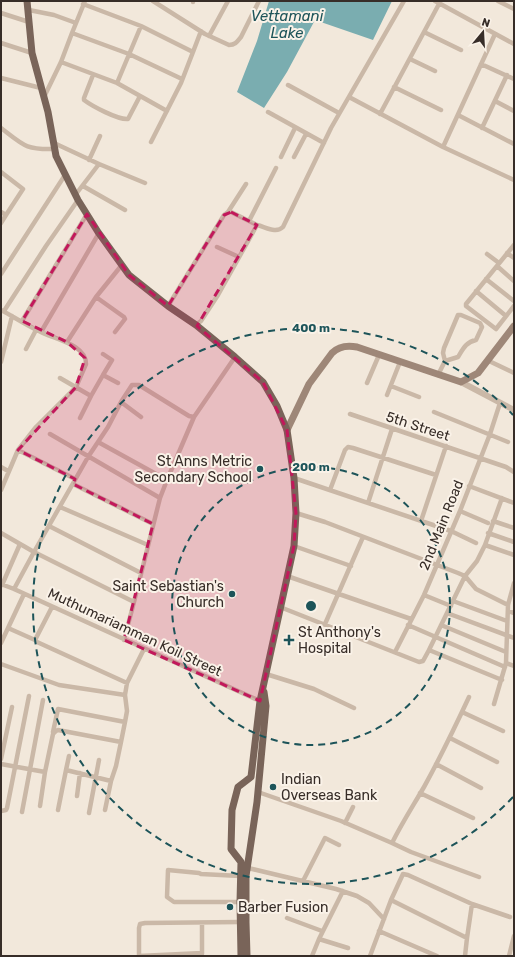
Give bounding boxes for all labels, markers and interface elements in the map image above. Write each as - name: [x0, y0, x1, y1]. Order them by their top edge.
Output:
- water label: Vettamani Lake: [251, 7, 324, 42]
- north arrow: [463, 12, 503, 52]
- text: N: [480, 16, 492, 30]
- text: 400 m: [292, 321, 330, 335]
- street label: 5th Street: [384, 408, 452, 445]
- place label: St Anns Metric Secondary School: [135, 453, 252, 486]
- text: 200 m: [292, 460, 330, 474]
- marker: St Anns Metric Secondary School: [255, 464, 265, 474]
- street label: 2nd Main Road: [416, 478, 467, 573]
- place label: Saint Sebastian's Church: [113, 578, 224, 611]
- street label: Muthumariamman Koil Street: [45, 585, 225, 680]
- marker: Saint Sebastian's Church: [227, 589, 237, 599]
- centre of rings: [304, 599, 318, 613]
- place label: St Anthony's Hospital: [298, 624, 381, 657]
- marker: St Anthony's Hospital: [283, 634, 295, 646]
- place label: Indian Overseas Bank: [281, 771, 378, 804]
- marker: Indian Overseas Bank: [268, 782, 278, 792]
- place label: Barber Fusion: [238, 899, 329, 916]
- marker: Barber Fusion: [225, 902, 235, 912]

